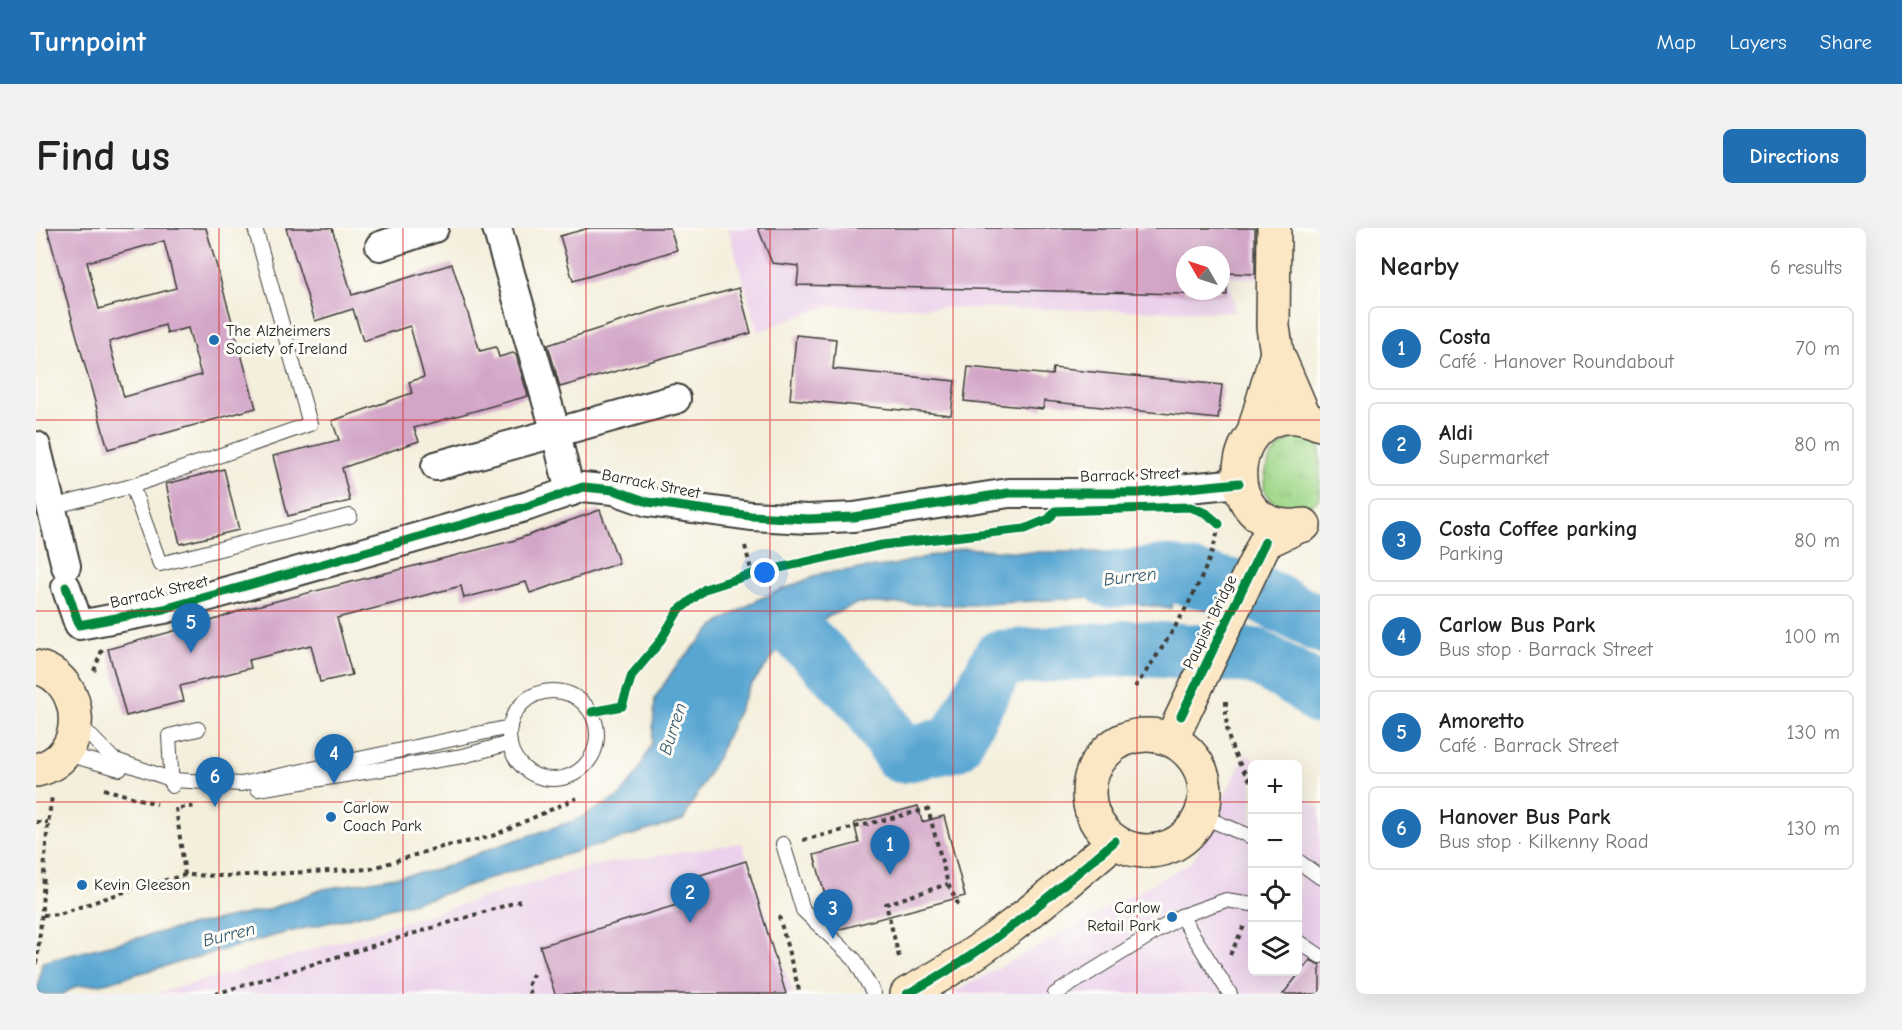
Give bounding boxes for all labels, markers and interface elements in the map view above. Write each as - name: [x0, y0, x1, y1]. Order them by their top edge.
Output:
- text: Turnpoint: [30, 26, 146, 58]
- text: Map: [1657, 30, 1696, 54]
- text: Layers: [1729, 30, 1787, 54]
- text: Share: [1820, 30, 1872, 54]
- button: Directions: [1723, 129, 1866, 183]
- text: Find us: [36, 132, 170, 181]
- north arrow: [1176, 246, 1230, 300]
- text: Nearby: [1380, 252, 1459, 282]
- text: 6 results: [1770, 256, 1842, 279]
- place label: The Alzheimers Society of Ireland: [226, 322, 347, 358]
- text: Costa: [1439, 324, 1491, 350]
- marker: The Alzheimers Society of Ireland: [207, 333, 221, 347]
- text: 1: [1398, 337, 1405, 360]
- text: 70 m: [1795, 337, 1840, 360]
- text: Café · Hanover Roundabout: [1439, 350, 1674, 373]
- text: Aldi: [1439, 420, 1473, 446]
- text: 2: [1397, 433, 1406, 456]
- text: 80 m: [1794, 433, 1840, 456]
- text: Supermarket: [1439, 446, 1549, 469]
- street label: Barrack Street: [1080, 464, 1181, 486]
- street label: Barrack Street: [600, 466, 702, 502]
- text: Costa Coffee parking: [1439, 516, 1638, 542]
- text: 3: [1397, 529, 1406, 552]
- text: 80 m: [1794, 529, 1840, 552]
- text: Parking: [1439, 542, 1504, 565]
- your location: [750, 558, 779, 587]
- water label: Burren: [1102, 563, 1158, 591]
- street label: Barrack Street: [108, 572, 210, 612]
- street label: Paupish Bridge: [1179, 572, 1241, 672]
- pin: 5: [172, 604, 210, 653]
- text: Carlow Bus Park: [1439, 612, 1595, 638]
- text: 4: [1397, 625, 1406, 648]
- text: 100 m: [1785, 625, 1840, 648]
- text: Bus stop · Barrack Street: [1439, 638, 1653, 661]
- water label: Burren: [655, 700, 691, 758]
- text: Amoretto: [1439, 708, 1524, 734]
- text: 5: [1396, 721, 1407, 744]
- text: 130 m: [1787, 721, 1840, 744]
- pin: 4: [314, 734, 354, 784]
- text: Café · Barrack Street: [1439, 734, 1618, 757]
- pin: 6: [196, 758, 234, 807]
- map controls: [1248, 760, 1302, 976]
- button: +: [1248, 760, 1302, 814]
- place label: Carlow Coach Park: [343, 799, 422, 835]
- text: Hanover Bus Park: [1439, 804, 1611, 830]
- marker: Carlow Coach Park: [324, 810, 338, 824]
- button: −: [1248, 814, 1302, 868]
- text: 6: [1396, 817, 1407, 840]
- text: 130 m: [1787, 817, 1840, 840]
- pin: 1: [870, 826, 910, 875]
- text: Bus stop · Kilkenny Road: [1439, 830, 1648, 853]
- button: locate: [1248, 868, 1302, 922]
- pin: 2: [670, 874, 710, 923]
- place label: Kevin Gleeson: [94, 876, 190, 894]
- marker: Kevin Gleeson: [75, 878, 89, 892]
- pin: 3: [814, 890, 852, 939]
- place label: Carlow Retail Park: [1087, 899, 1160, 935]
- marker: Carlow Retail Park: [1165, 910, 1179, 924]
- water label: Burren: [201, 918, 257, 952]
- button: layers: [1248, 922, 1302, 976]

